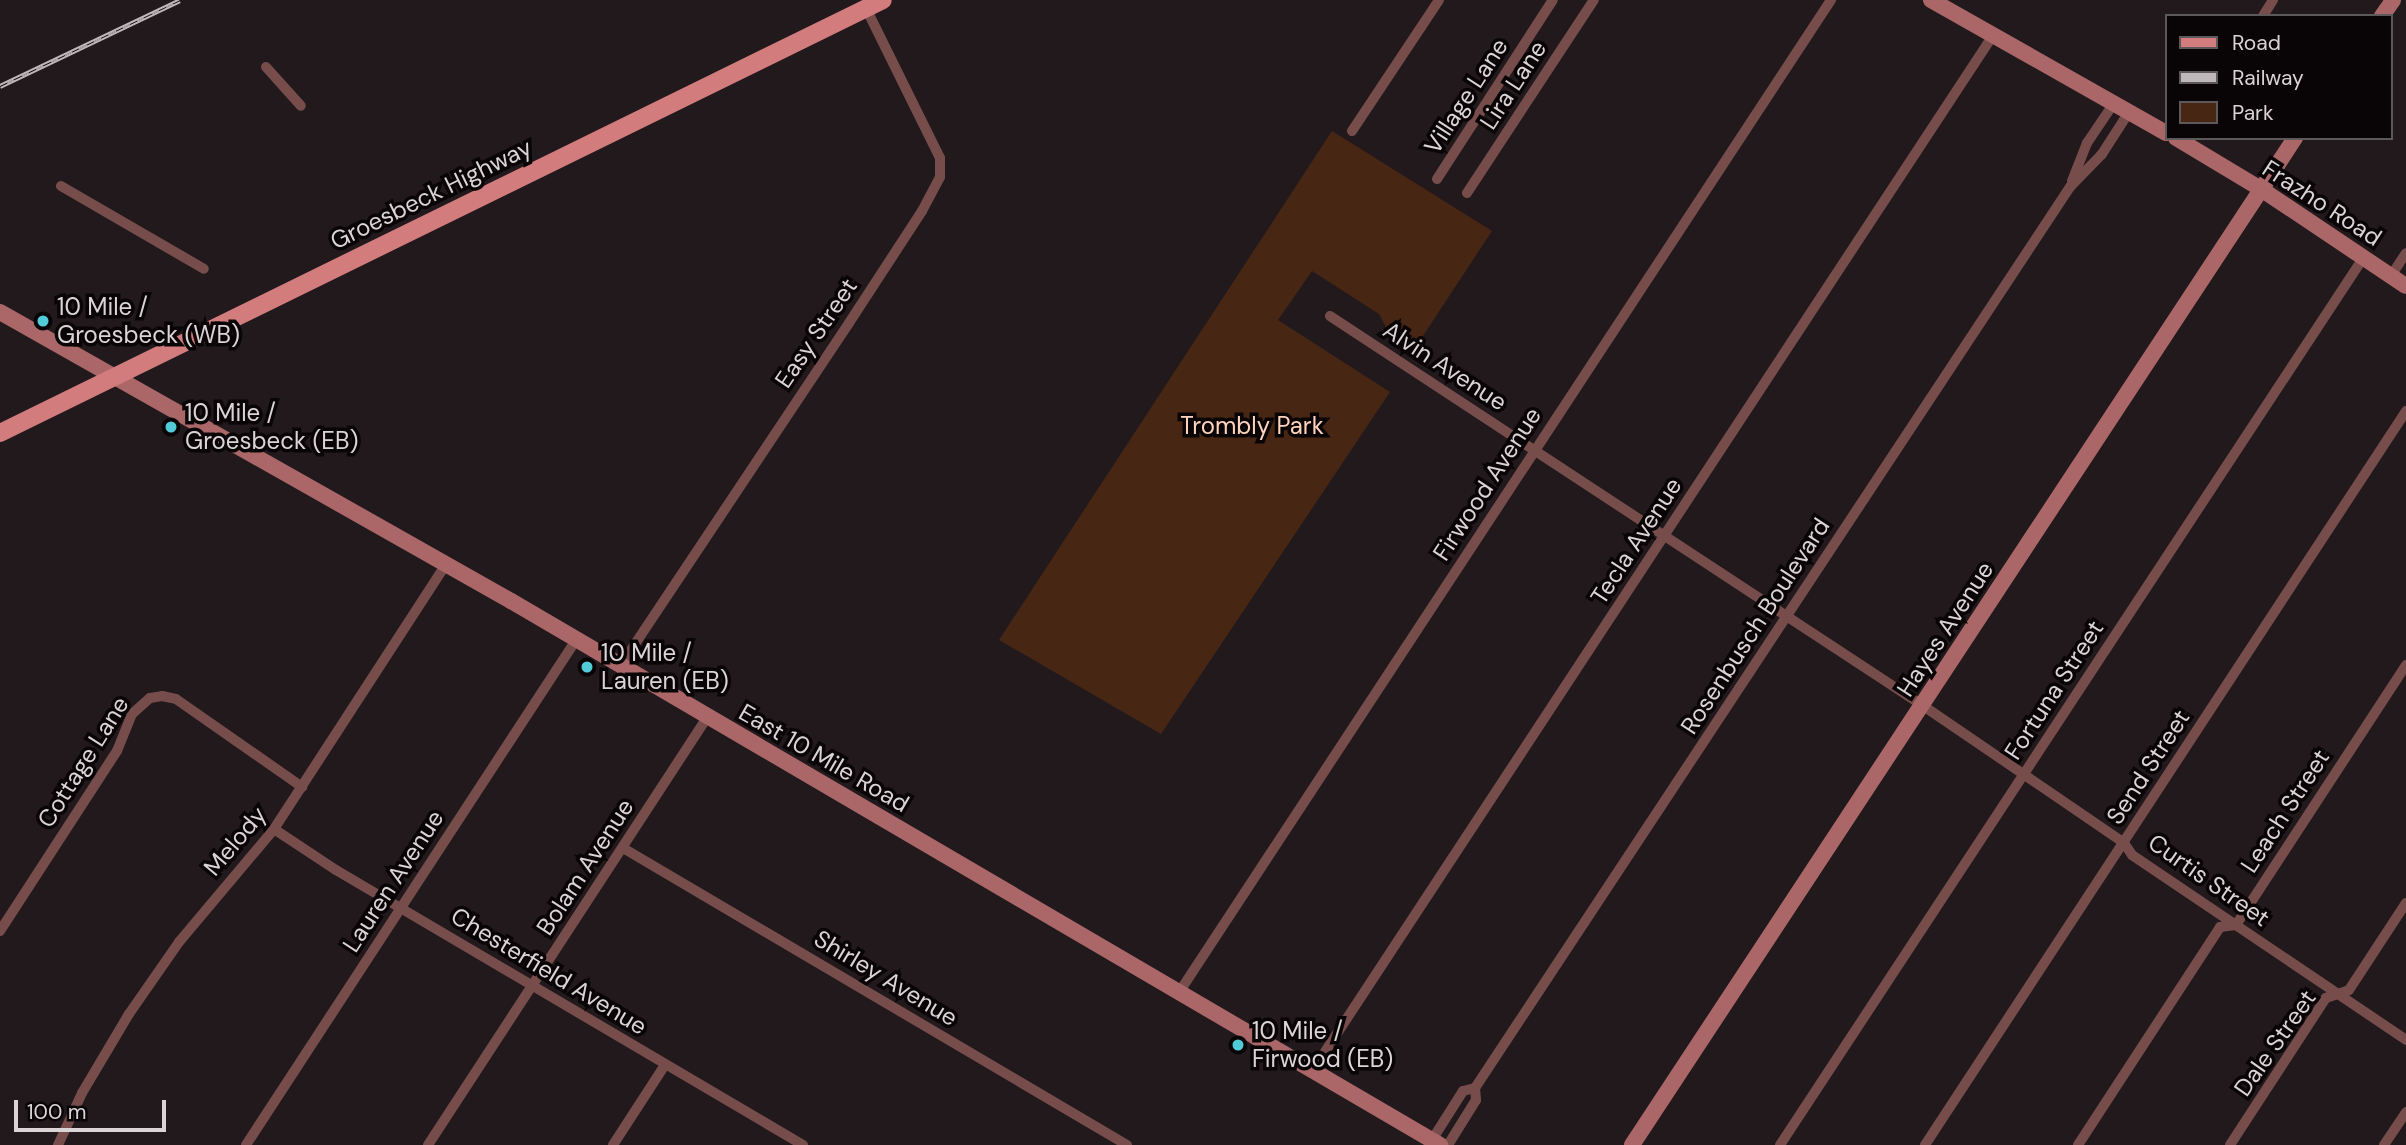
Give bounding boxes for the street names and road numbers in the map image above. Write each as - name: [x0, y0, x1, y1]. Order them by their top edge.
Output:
- street label: Village Lane: [1418, 33, 1514, 159]
- street label: Lira Lane: [1474, 35, 1552, 135]
- street label: Groesbeck Highway: [326, 133, 536, 255]
- street label: Frazho Road: [2257, 154, 2387, 252]
- street label: Easy Street: [769, 273, 863, 393]
- street label: Alvin Avenue: [1378, 315, 1512, 417]
- street label: Firwood Avenue: [1427, 402, 1547, 566]
- street label: Tecla Avenue: [1584, 472, 1688, 610]
- street label: Rosenbusch Boulevard: [1674, 513, 1836, 739]
- street label: Hayes Avenue: [1891, 556, 1999, 702]
- street label: Fortuna Street: [1998, 615, 2110, 765]
- street label: Cottage Lane: [31, 691, 135, 833]
- street label: East 10 Mile Road: [734, 698, 914, 818]
- street label: Send Street: [2100, 704, 2196, 830]
- street label: Leach Street: [2235, 744, 2335, 878]
- street label: Bolam Avenue: [530, 794, 640, 940]
- street label: Melody: [198, 800, 272, 882]
- street label: Lauren Avenue: [336, 805, 450, 957]
- street label: Curtis Street: [2143, 828, 2275, 932]
- street label: Chesterfield Avenue: [446, 901, 652, 1041]
- street label: Shirley Avenue: [809, 924, 963, 1032]
- street label: Dale Street: [2228, 984, 2322, 1102]

